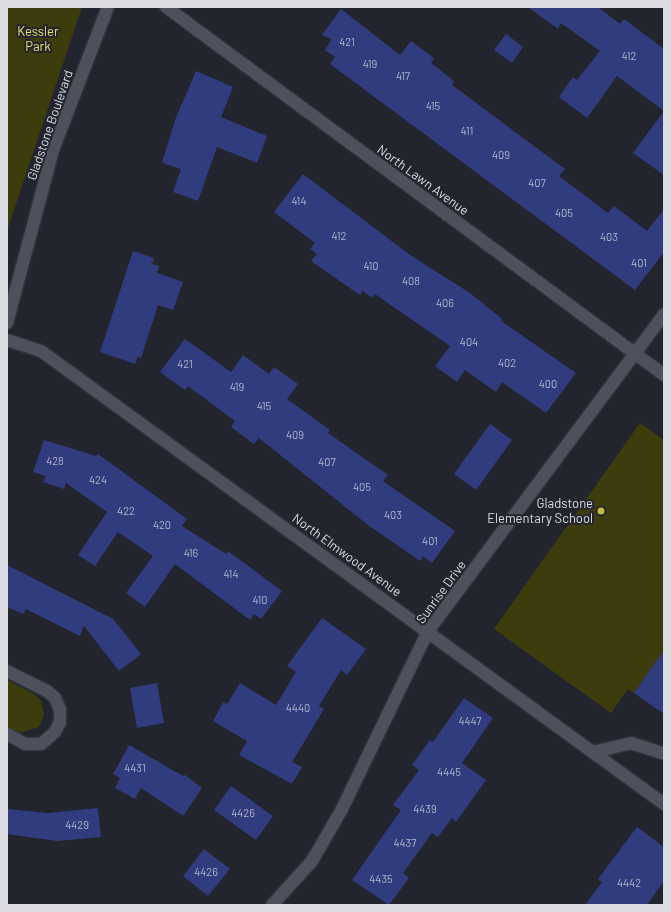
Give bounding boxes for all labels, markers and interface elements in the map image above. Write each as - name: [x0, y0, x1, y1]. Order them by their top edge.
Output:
- park label: Kessler Park: [17, 24, 59, 55]
- house number: 421: [339, 35, 355, 49]
- house number: 412: [622, 49, 636, 63]
- house number: 419: [363, 57, 377, 71]
- street label: Gladstone Boulevard: [24, 68, 76, 182]
- house number: 417: [396, 69, 410, 83]
- house number: 415: [426, 99, 440, 113]
- house number: 411: [461, 124, 473, 138]
- street label: North Lawn Avenue: [374, 142, 472, 218]
- house number: 409: [492, 148, 510, 162]
- house number: 407: [528, 176, 546, 190]
- house number: 414: [292, 194, 306, 208]
- house number: 405: [555, 206, 573, 220]
- house number: 412: [332, 229, 346, 243]
- house number: 403: [600, 230, 618, 244]
- house number: 401: [631, 256, 647, 270]
- house number: 410: [363, 259, 379, 273]
- house number: 408: [402, 274, 420, 288]
- house number: 406: [436, 296, 454, 310]
- house number: 404: [460, 335, 478, 349]
- house number: 402: [498, 356, 516, 370]
- house number: 421: [177, 357, 193, 371]
- house number: 400: [539, 377, 557, 391]
- house number: 419: [230, 380, 244, 394]
- house number: 415: [257, 399, 271, 413]
- house number: 409: [286, 428, 304, 442]
- house number: 428: [46, 454, 64, 468]
- house number: 407: [318, 455, 336, 469]
- house number: 424: [89, 473, 107, 487]
- house number: 405: [353, 480, 371, 494]
- place label: Gladstone Elementary School: [487, 496, 593, 527]
- house number: 422: [117, 504, 135, 518]
- marker: Gladstone Elementary School: [596, 506, 606, 516]
- house number: 403: [384, 508, 402, 522]
- street label: North Elmwood Avenue: [289, 510, 405, 600]
- house number: 420: [153, 518, 171, 532]
- house number: 401: [422, 534, 438, 548]
- house number: 416: [184, 546, 198, 560]
- street label: Sunrise Drive: [413, 557, 469, 627]
- house number: 414: [224, 567, 238, 581]
- house number: 410: [252, 593, 268, 607]
- house number: 4440: [286, 701, 310, 715]
- house number: 4447: [458, 714, 482, 728]
- house number: 4431: [124, 761, 146, 775]
- house number: 4445: [437, 765, 461, 779]
- house number: 4439: [413, 802, 437, 816]
- house number: 4426: [231, 806, 255, 820]
- house number: 4429: [65, 818, 89, 832]
- house number: 4437: [394, 836, 416, 850]
- house number: 4426: [194, 865, 218, 879]
- house number: 4435: [369, 872, 393, 886]
- house number: 4442: [617, 876, 641, 890]

